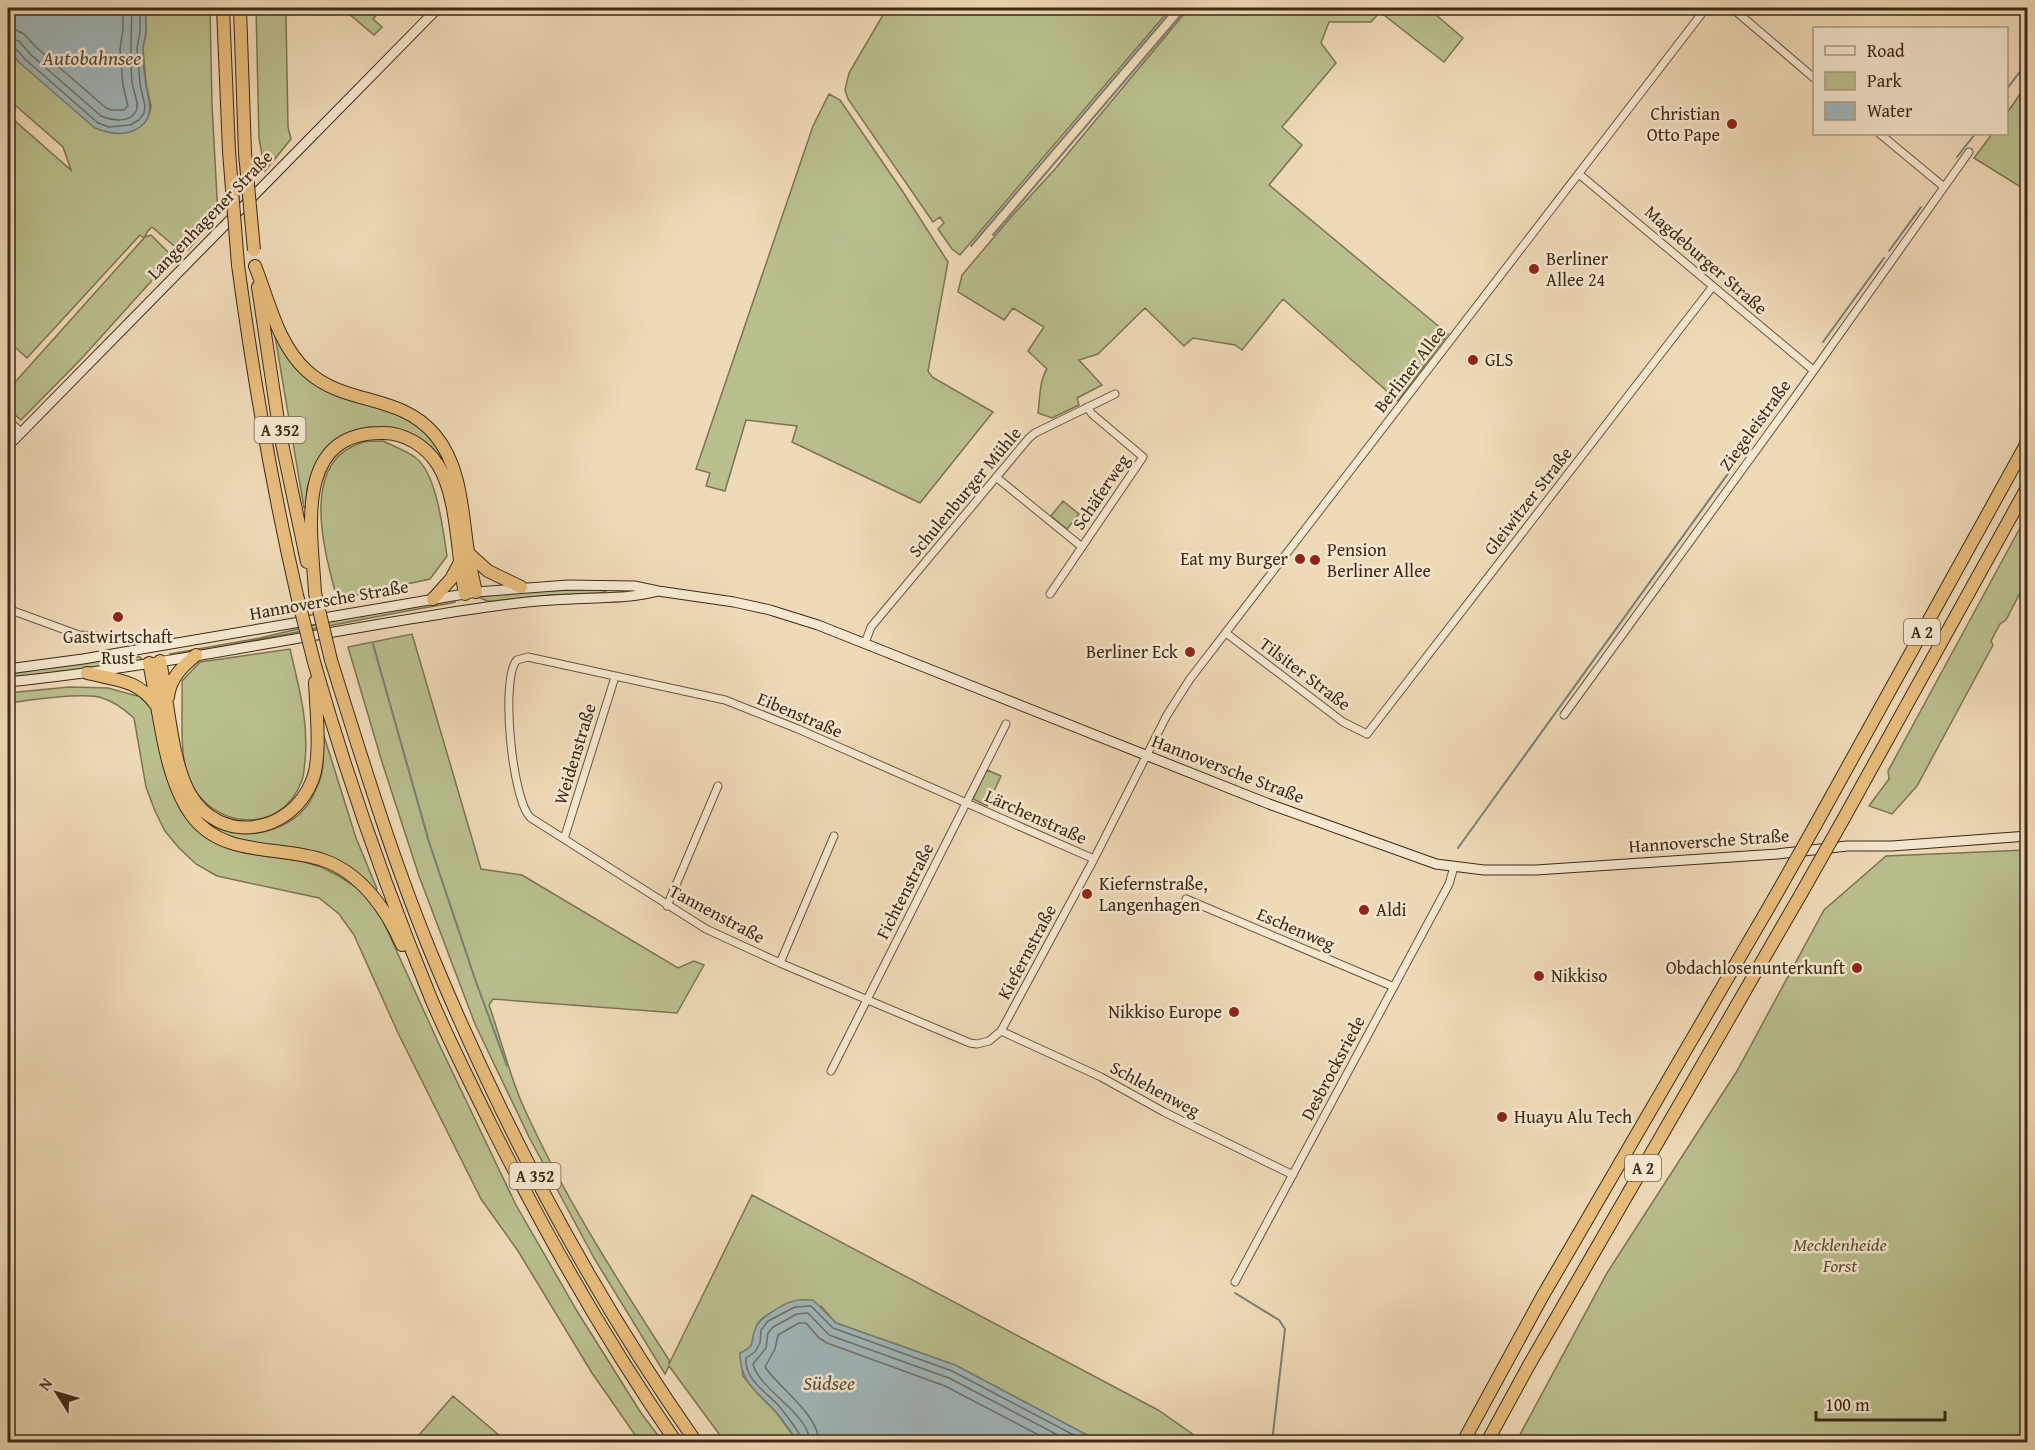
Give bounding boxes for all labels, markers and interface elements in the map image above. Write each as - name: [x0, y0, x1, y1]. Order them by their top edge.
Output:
- legend: [1813, 27, 2008, 135]
- text: Road: [1867, 37, 1905, 64]
- water label: Autobahnsee: [42, 43, 141, 72]
- text: Park: [1867, 67, 1903, 94]
- text: Water: [1867, 97, 1913, 124]
- place label: Christian Otto Pape: [1647, 100, 1720, 148]
- marker: Christian Otto Pape: [1725, 117, 1739, 131]
- street label: Langenhagener Straße: [141, 144, 279, 285]
- street label: Magdeburger Straße: [1639, 198, 1774, 321]
- place label: Berliner Allee 24: [1546, 245, 1609, 293]
- marker: Berliner Allee 24: [1527, 262, 1541, 276]
- street label: Berliner Allee: [1367, 319, 1452, 418]
- place label: GLS: [1485, 346, 1513, 373]
- marker: GLS: [1466, 353, 1480, 367]
- street label: Ziegeleistraße: [1712, 373, 1797, 476]
- road number: A 352: [254, 417, 306, 443]
- street label: Schulenburger Mühle: [902, 420, 1027, 563]
- street label: Gleiwitzer Straße: [1477, 441, 1579, 561]
- street label: Schäferweg: [1065, 448, 1136, 535]
- place label: Pension Berliner Allee: [1327, 536, 1431, 584]
- place label: Eat my Burger: [1180, 545, 1289, 572]
- marker: Eat my Burger: [1293, 552, 1307, 566]
- marker: Pension Berliner Allee: [1308, 553, 1322, 567]
- street label: Hannoversche Straße: [247, 572, 411, 627]
- marker: Gastwirtschaft Rust: [111, 610, 125, 624]
- road number: A 2: [1904, 619, 1940, 645]
- place label: Gastwirtschaft Rust: [63, 623, 174, 671]
- street label: Tilsiter Straße: [1254, 630, 1357, 717]
- place label: Berliner Eck: [1086, 638, 1179, 665]
- marker: Berliner Eck: [1183, 645, 1197, 659]
- street label: Eibenstraße: [753, 684, 847, 745]
- street label: Weidenstraße: [546, 700, 603, 808]
- street label: Hannoversche Straße: [1148, 727, 1308, 810]
- street label: Lärchenstraße: [981, 782, 1092, 851]
- street label: Hannoversche Straße: [1628, 821, 1790, 860]
- street label: Fichtenstraße: [869, 838, 940, 944]
- place label: Kiefernstraße, Langenhagen: [1099, 870, 1208, 918]
- street label: Tannenstraße: [665, 877, 770, 950]
- marker: Kiefernstraße, Langenhagen: [1080, 887, 1094, 901]
- place label: Aldi: [1376, 896, 1407, 923]
- street label: Kiefernstraße: [990, 899, 1063, 1004]
- street label: Eschenweg: [1253, 900, 1339, 957]
- marker: Aldi: [1357, 903, 1371, 917]
- place label: Obdachlosenunterkunft: [1666, 954, 1846, 981]
- marker: Obdachlosenunterkunft: [1850, 961, 1864, 975]
- place label: Nikkiso: [1551, 962, 1608, 989]
- marker: Nikkiso: [1532, 969, 1546, 983]
- place label: Nikkiso Europe: [1108, 998, 1222, 1025]
- marker: Nikkiso Europe: [1227, 1005, 1241, 1019]
- street label: Desbrocksriede: [1294, 1011, 1372, 1125]
- street label: Schlehenweg: [1105, 1053, 1205, 1124]
- place label: Huayu Alu Tech: [1514, 1103, 1632, 1130]
- marker: Huayu Alu Tech: [1495, 1110, 1509, 1124]
- road number: A 2: [1625, 1155, 1661, 1181]
- road number: A 352: [510, 1163, 560, 1189]
- park label: Mecklenheide Forst: [1793, 1231, 1887, 1279]
- north arrow: [27, 1363, 87, 1423]
- water label: Südsee: [803, 1368, 855, 1397]
- text: N: [32, 1372, 58, 1395]
- scale bar: [1816, 1384, 1945, 1422]
- text: 100 m: [1825, 1391, 1870, 1418]

